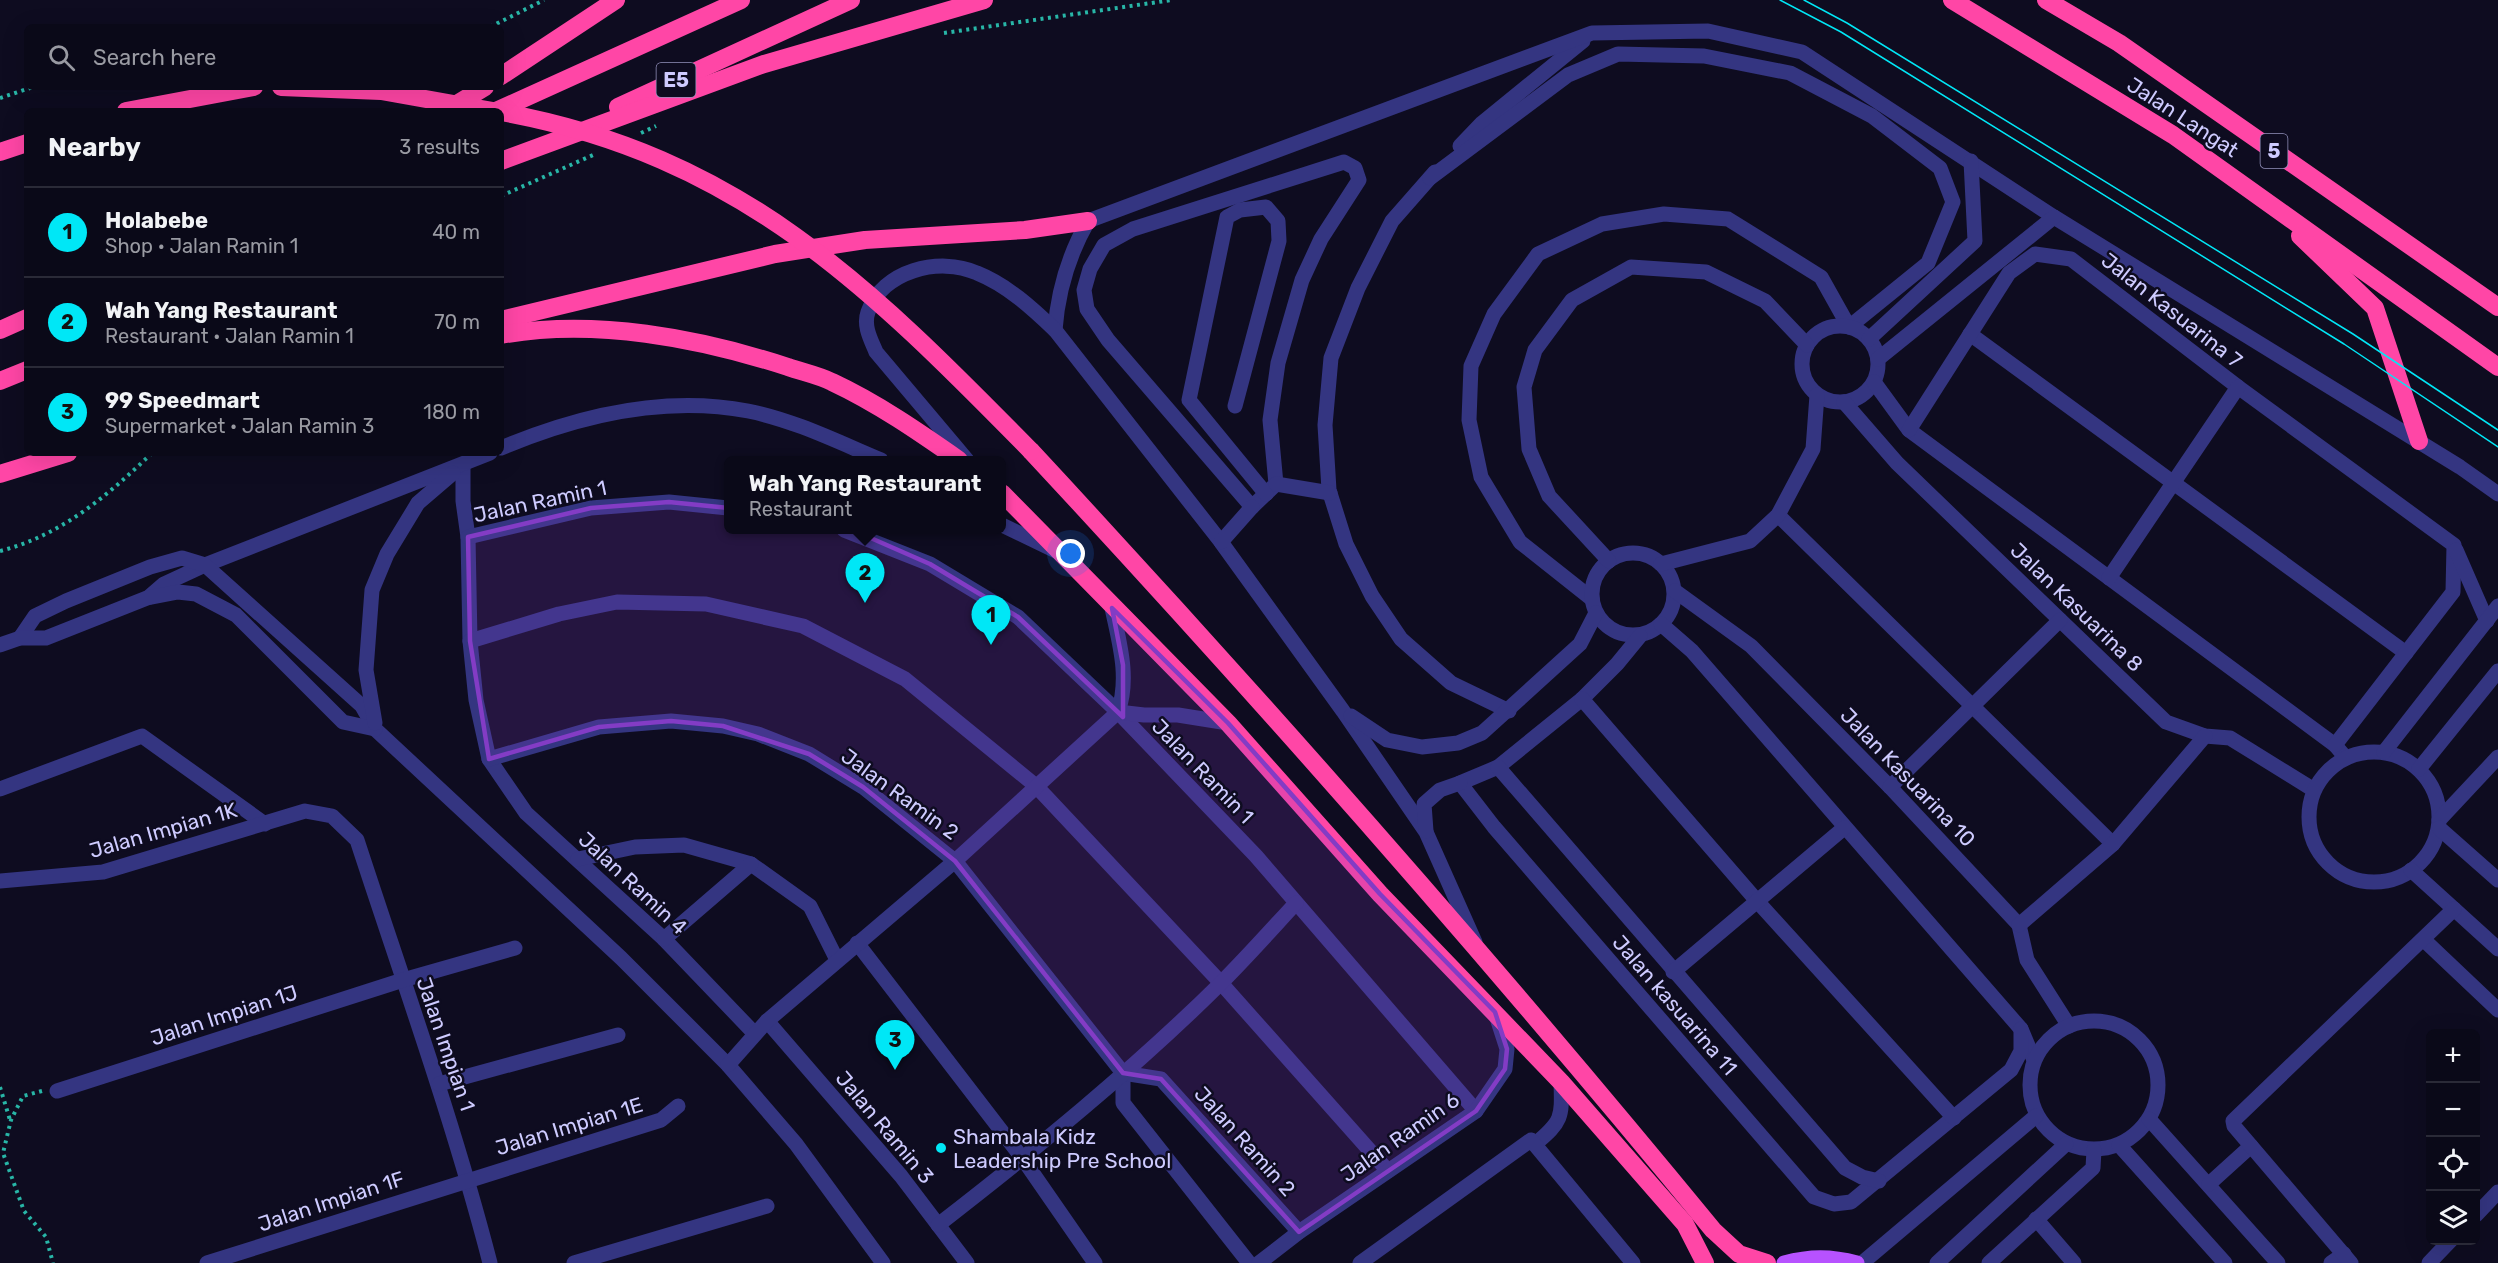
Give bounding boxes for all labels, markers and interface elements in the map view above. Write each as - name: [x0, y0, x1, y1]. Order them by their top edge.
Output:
- search box: [24, 24, 504, 90]
- icon: search: [45, 41, 78, 74]
- text: Search here: [93, 44, 216, 71]
- road number: E5: [656, 63, 696, 97]
- street label: Jalan Langat: [2123, 72, 2243, 162]
- text: Nearby: [48, 132, 141, 163]
- road number: 5: [2260, 134, 2288, 168]
- text: 3 results: [399, 135, 480, 159]
- text: Holabebe: [105, 207, 208, 234]
- text: 1: [63, 220, 72, 244]
- text: 40 m: [432, 220, 480, 244]
- text: Shop · Jalan Ramin 1: [105, 234, 298, 258]
- street label: Jalan Kasuarina 7: [2097, 247, 2248, 373]
- text: Wah Yang Restaurant: [105, 297, 337, 324]
- text: 2: [61, 310, 74, 334]
- text: 70 m: [434, 310, 480, 334]
- text: Restaurant · Jalan Ramin 1: [105, 324, 354, 348]
- text: 99 Speedmart: [105, 387, 260, 414]
- text: 3: [61, 400, 74, 424]
- text: 180 m: [423, 400, 480, 424]
- text: Supermarket · Jalan Ramin 3: [105, 414, 374, 438]
- popup: [724, 456, 1006, 534]
- text: Wah Yang Restaurant: [749, 470, 981, 497]
- street label: Jalan Ramin 1: [471, 475, 609, 527]
- text: Restaurant: [749, 497, 852, 521]
- street label: Jalan Kasuarina 8: [2006, 537, 2148, 677]
- your location: [1056, 539, 1085, 568]
- pin: 2: [846, 554, 884, 603]
- pin: 1: [972, 596, 1010, 645]
- street label: Jalan Kasuarina 10: [1835, 702, 1981, 852]
- street label: Jalan Ramin 1: [1147, 714, 1259, 828]
- street label: Jalan Ramin 2: [837, 743, 963, 845]
- street label: Jalan Impian 1K: [86, 797, 240, 863]
- street label: Jalan Ramin 4: [573, 826, 693, 940]
- street label: Jalan kasuarina 11: [1607, 930, 1743, 1080]
- street label: Jalan Impian 1: [411, 974, 481, 1114]
- street label: Jalan Impian 1J: [147, 979, 301, 1051]
- pin: 3: [876, 1020, 914, 1070]
- map controls: [2426, 1029, 2480, 1245]
- button: +: [2426, 1029, 2480, 1083]
- street label: Jalan Ramin 3: [831, 1066, 939, 1188]
- street label: Jalan Ramin 2: [1189, 1081, 1301, 1201]
- button: −: [2426, 1083, 2480, 1137]
- street label: Jalan Ramin 6: [1336, 1087, 1464, 1187]
- street label: Jalan Impian 1E: [492, 1092, 646, 1160]
- place label: Shambala Kidz Leadership Pre School: [953, 1124, 1171, 1173]
- button: locate: [2426, 1137, 2480, 1191]
- marker: Shambala Kidz Leadership Pre School: [934, 1141, 948, 1155]
- street label: Jalan Impian 1F: [255, 1166, 407, 1236]
- button: layers: [2426, 1191, 2480, 1245]

